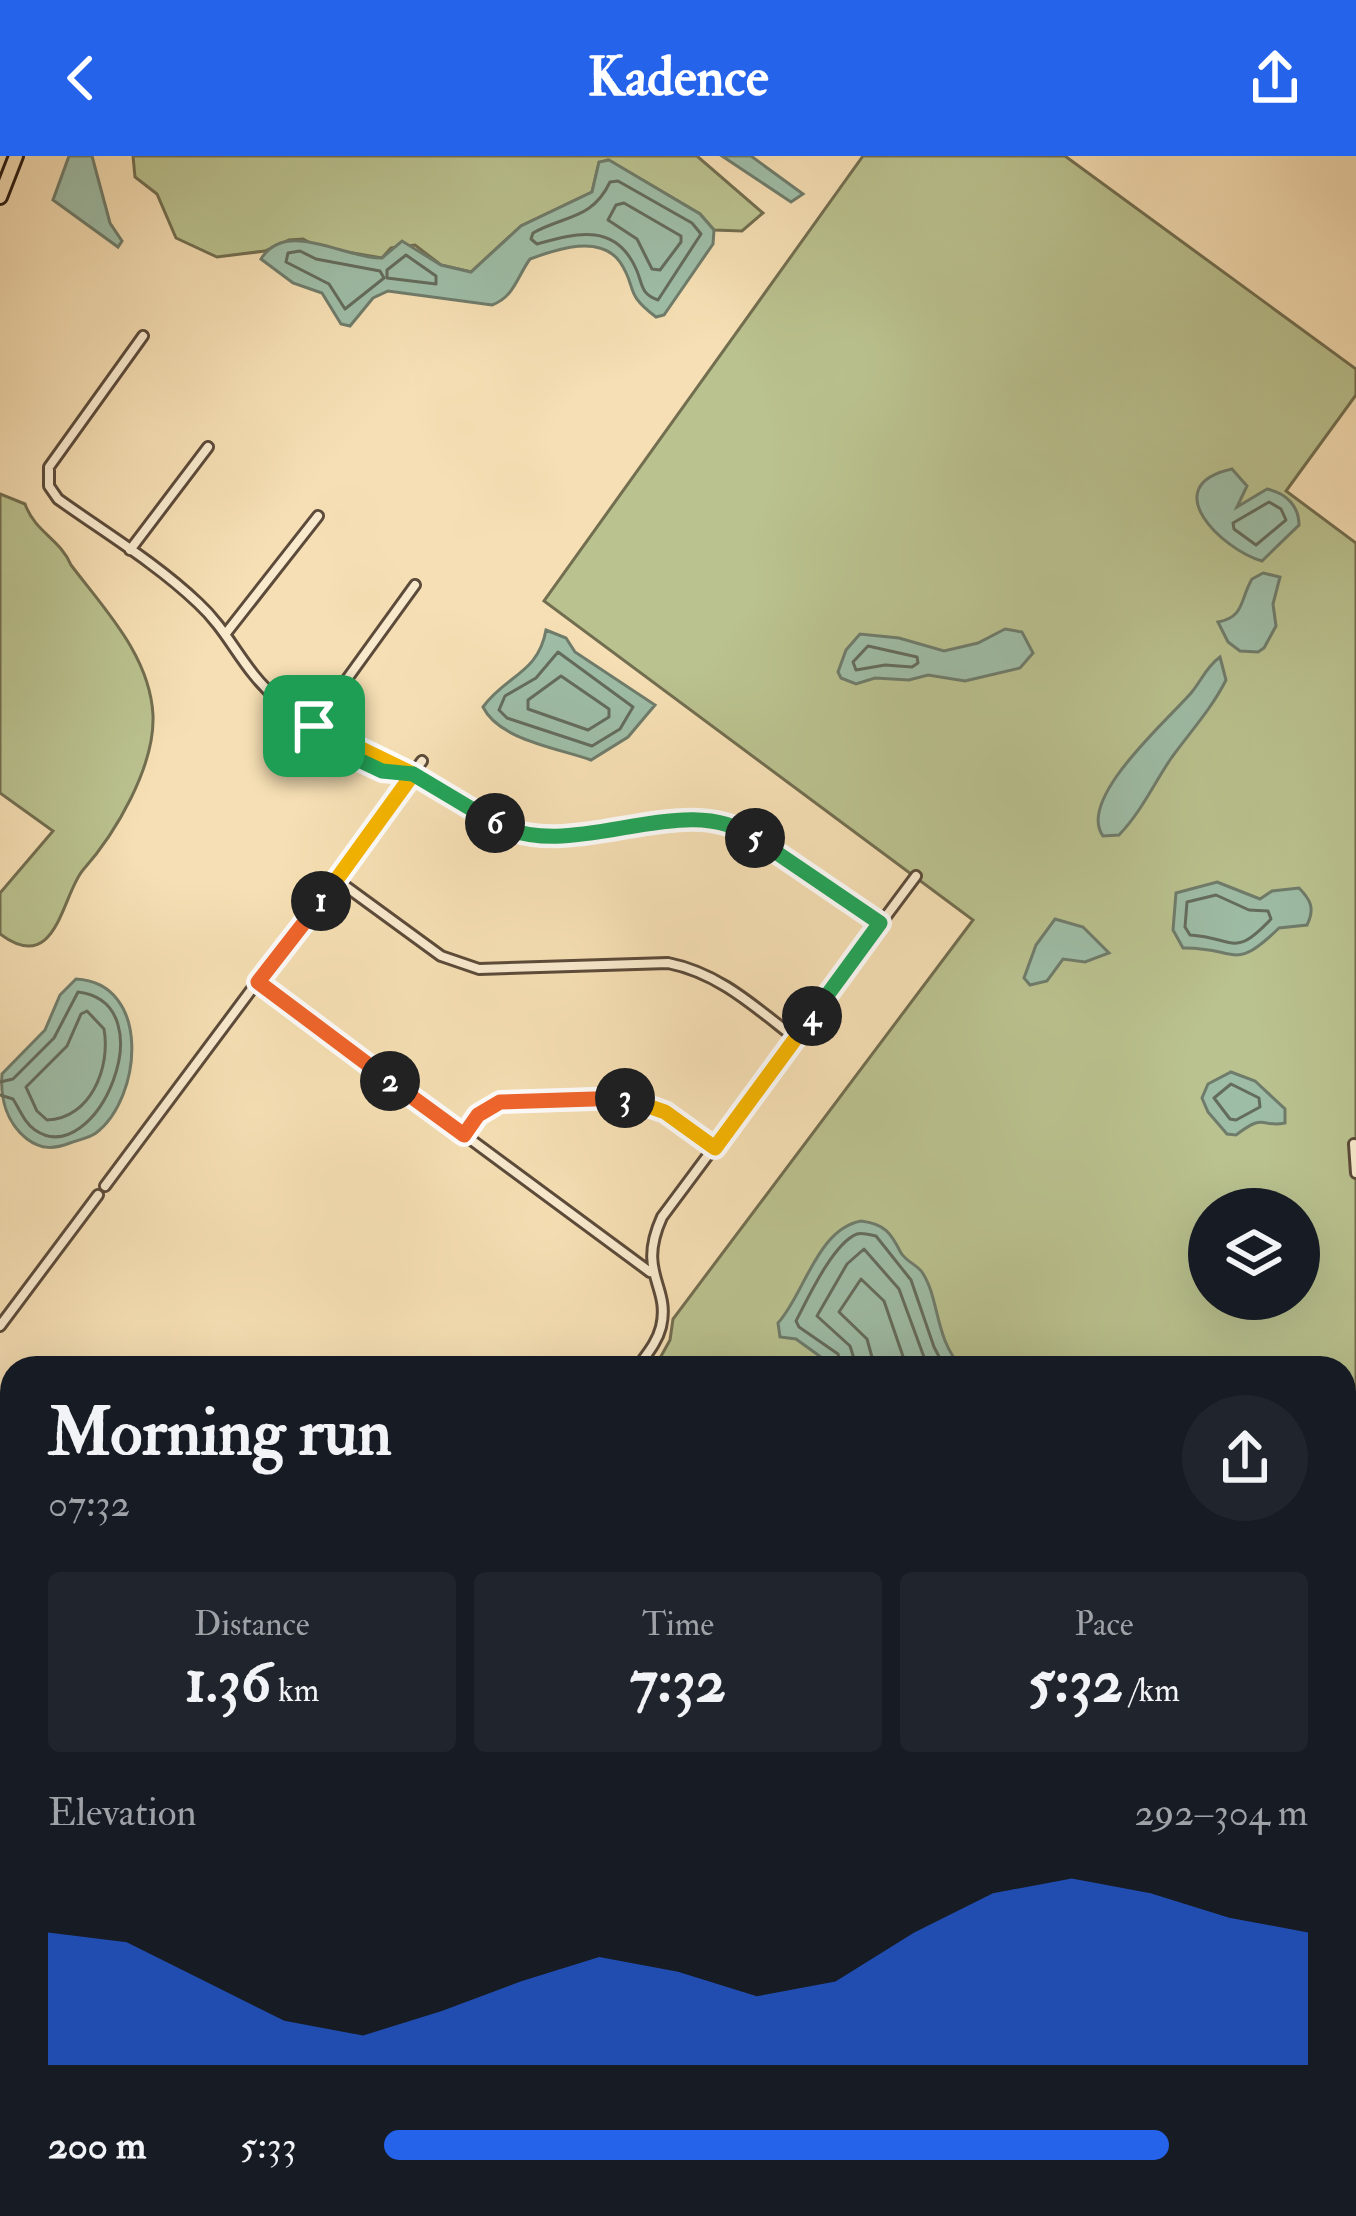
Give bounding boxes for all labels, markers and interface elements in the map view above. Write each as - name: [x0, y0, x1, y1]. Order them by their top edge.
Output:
- text: Kadence: [587, 44, 769, 112]
- icon: back: [48, 45, 114, 111]
- icon: share: [1242, 45, 1308, 111]
- pin: [263, 675, 365, 777]
- icon: arrive: [281, 693, 347, 759]
- pin: 6: [465, 793, 525, 853]
- text: 6: [487, 802, 503, 843]
- pin: 5: [725, 808, 785, 868]
- text: 5: [748, 817, 762, 858]
- pin: 1: [291, 871, 351, 931]
- text: 1: [315, 880, 327, 921]
- pin: 4: [782, 986, 842, 1046]
- text: 4: [803, 995, 821, 1036]
- pin: 2: [360, 1051, 420, 1111]
- text: 2: [382, 1060, 398, 1101]
- pin: 3: [595, 1068, 655, 1128]
- text: 3: [619, 1077, 631, 1118]
- map controls: [1188, 1188, 1320, 1320]
- button: layers: [1188, 1188, 1320, 1320]
- text: Morning run: [48, 1392, 392, 1475]
- button: share: [1182, 1395, 1308, 1521]
- text: 07:32: [48, 1479, 130, 1528]
- text: Distance: [194, 1604, 310, 1645]
- text: Time: [642, 1604, 714, 1645]
- text: Pace: [1074, 1604, 1134, 1645]
- text: 1.36: [185, 1645, 271, 1720]
- text: 7:32: [630, 1645, 726, 1720]
- text: 5:32: [1028, 1645, 1123, 1720]
- text: km: [271, 1670, 319, 1711]
- text: /km: [1123, 1670, 1180, 1711]
- text: Elevation: [48, 1788, 197, 1837]
- text: 292–304 m: [1134, 1788, 1308, 1837]
- text: 200 m: [48, 2121, 146, 2170]
- text: 5:33: [240, 2121, 297, 2170]

